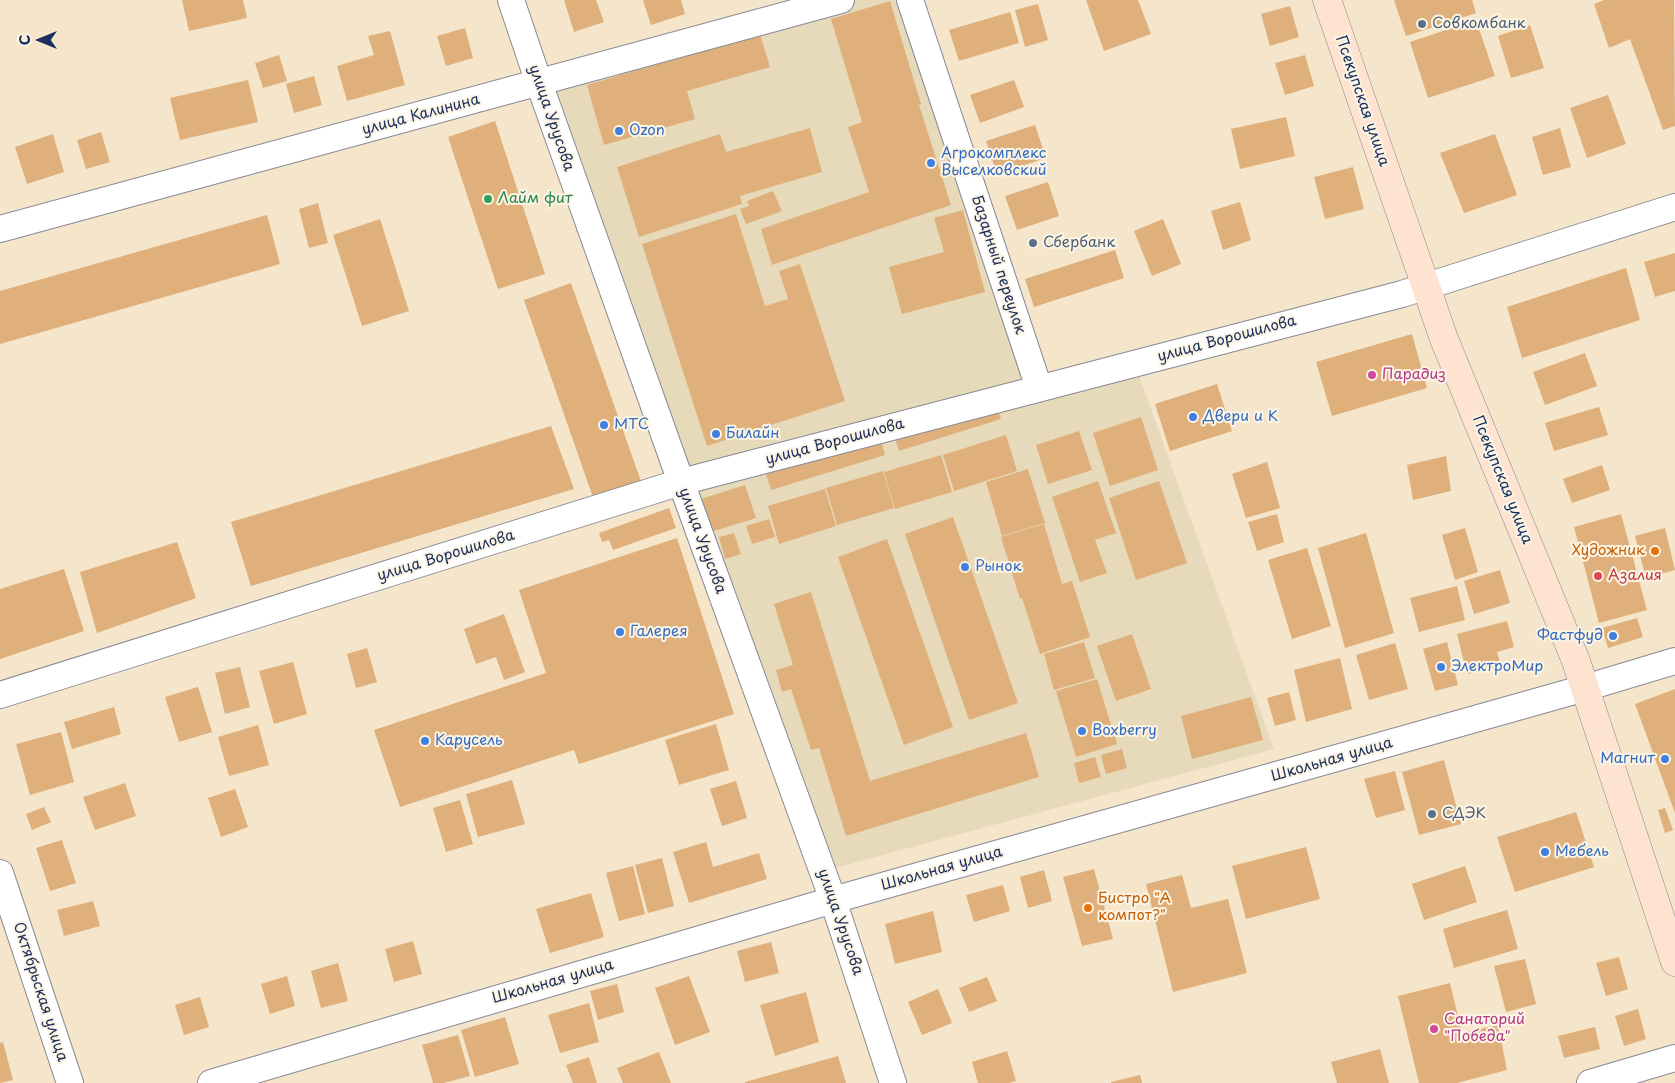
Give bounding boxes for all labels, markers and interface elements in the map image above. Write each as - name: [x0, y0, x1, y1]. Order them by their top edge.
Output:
- north arrow: [15, 15, 65, 65]
- place label: Совкомбанк: [1432, 15, 1526, 33]
- marker: Совкомбанк: [1416, 18, 1428, 30]
- street label: Псекупская улица: [1331, 33, 1393, 169]
- text: С: [14, 35, 35, 45]
- street label: улица Урусова: [524, 62, 578, 174]
- street label: улица Калинина: [360, 91, 482, 139]
- place label: Ozon: [629, 122, 665, 140]
- marker: Ozon: [613, 125, 625, 137]
- place label: Агрокомплекс Выселковский: [941, 145, 1047, 180]
- marker: Агрокомплекс Выселковский: [925, 157, 937, 169]
- place label: Лайм фит: [498, 190, 572, 208]
- marker: Лайм фит: [482, 193, 494, 205]
- street label: Базарный переулок: [967, 193, 1029, 337]
- place label: Сбербанк: [1043, 234, 1115, 252]
- marker: Сбербанк: [1027, 237, 1039, 249]
- street label: улица Ворошилова: [1156, 312, 1298, 366]
- place label: Парадиз: [1382, 366, 1446, 384]
- marker: Парадиз: [1366, 369, 1378, 381]
- place label: Двери и К: [1203, 408, 1278, 426]
- marker: Двери и К: [1187, 411, 1199, 423]
- street label: Псекупская улица: [1468, 413, 1536, 547]
- street label: улица Ворошилова: [764, 415, 906, 469]
- place label: МТС: [614, 416, 649, 434]
- marker: МТС: [598, 419, 610, 431]
- place label: Билайн: [726, 425, 780, 443]
- marker: Билайн: [710, 428, 722, 440]
- street label: улица Урусова: [674, 486, 730, 596]
- street label: улица Ворошилова: [375, 527, 517, 585]
- place label: Художник: [1571, 542, 1645, 560]
- marker: Художник: [1649, 545, 1661, 557]
- place label: Рынок: [975, 558, 1022, 576]
- marker: Рынок: [959, 561, 971, 573]
- place label: Азалия: [1608, 567, 1662, 585]
- marker: Азалия: [1592, 570, 1604, 582]
- place label: Галерея: [630, 623, 688, 641]
- marker: Галерея: [614, 626, 626, 638]
- place label: Фастфуд: [1537, 627, 1603, 645]
- marker: Фастфуд: [1607, 630, 1619, 642]
- place label: ЭлектроМир: [1451, 658, 1543, 676]
- marker: ЭлектроМир: [1435, 661, 1447, 673]
- place label: Boxberry: [1092, 722, 1157, 740]
- marker: Boxberry: [1076, 725, 1088, 737]
- place label: Карусель: [435, 732, 503, 750]
- street label: Школьная улица: [1269, 734, 1395, 786]
- marker: Карусель: [419, 735, 431, 747]
- place label: Магнит: [1600, 750, 1655, 768]
- marker: Магнит: [1659, 753, 1671, 765]
- place label: СДЭК: [1442, 805, 1486, 823]
- marker: СДЭК: [1426, 808, 1438, 820]
- street label: Школьная улица: [879, 843, 1005, 895]
- place label: Мебель: [1555, 843, 1609, 861]
- marker: Мебель: [1539, 846, 1551, 858]
- street label: улица Урусова: [813, 866, 867, 978]
- place label: Бистро "А компот?": [1098, 890, 1171, 925]
- marker: Бистро "А компот?": [1082, 902, 1094, 914]
- street label: Октябрьская улица: [9, 920, 71, 1064]
- street label: Школьная улица: [490, 956, 616, 1008]
- place label: Санаторий "Победа": [1444, 1011, 1525, 1046]
- marker: Санаторий "Победа": [1428, 1023, 1440, 1035]

